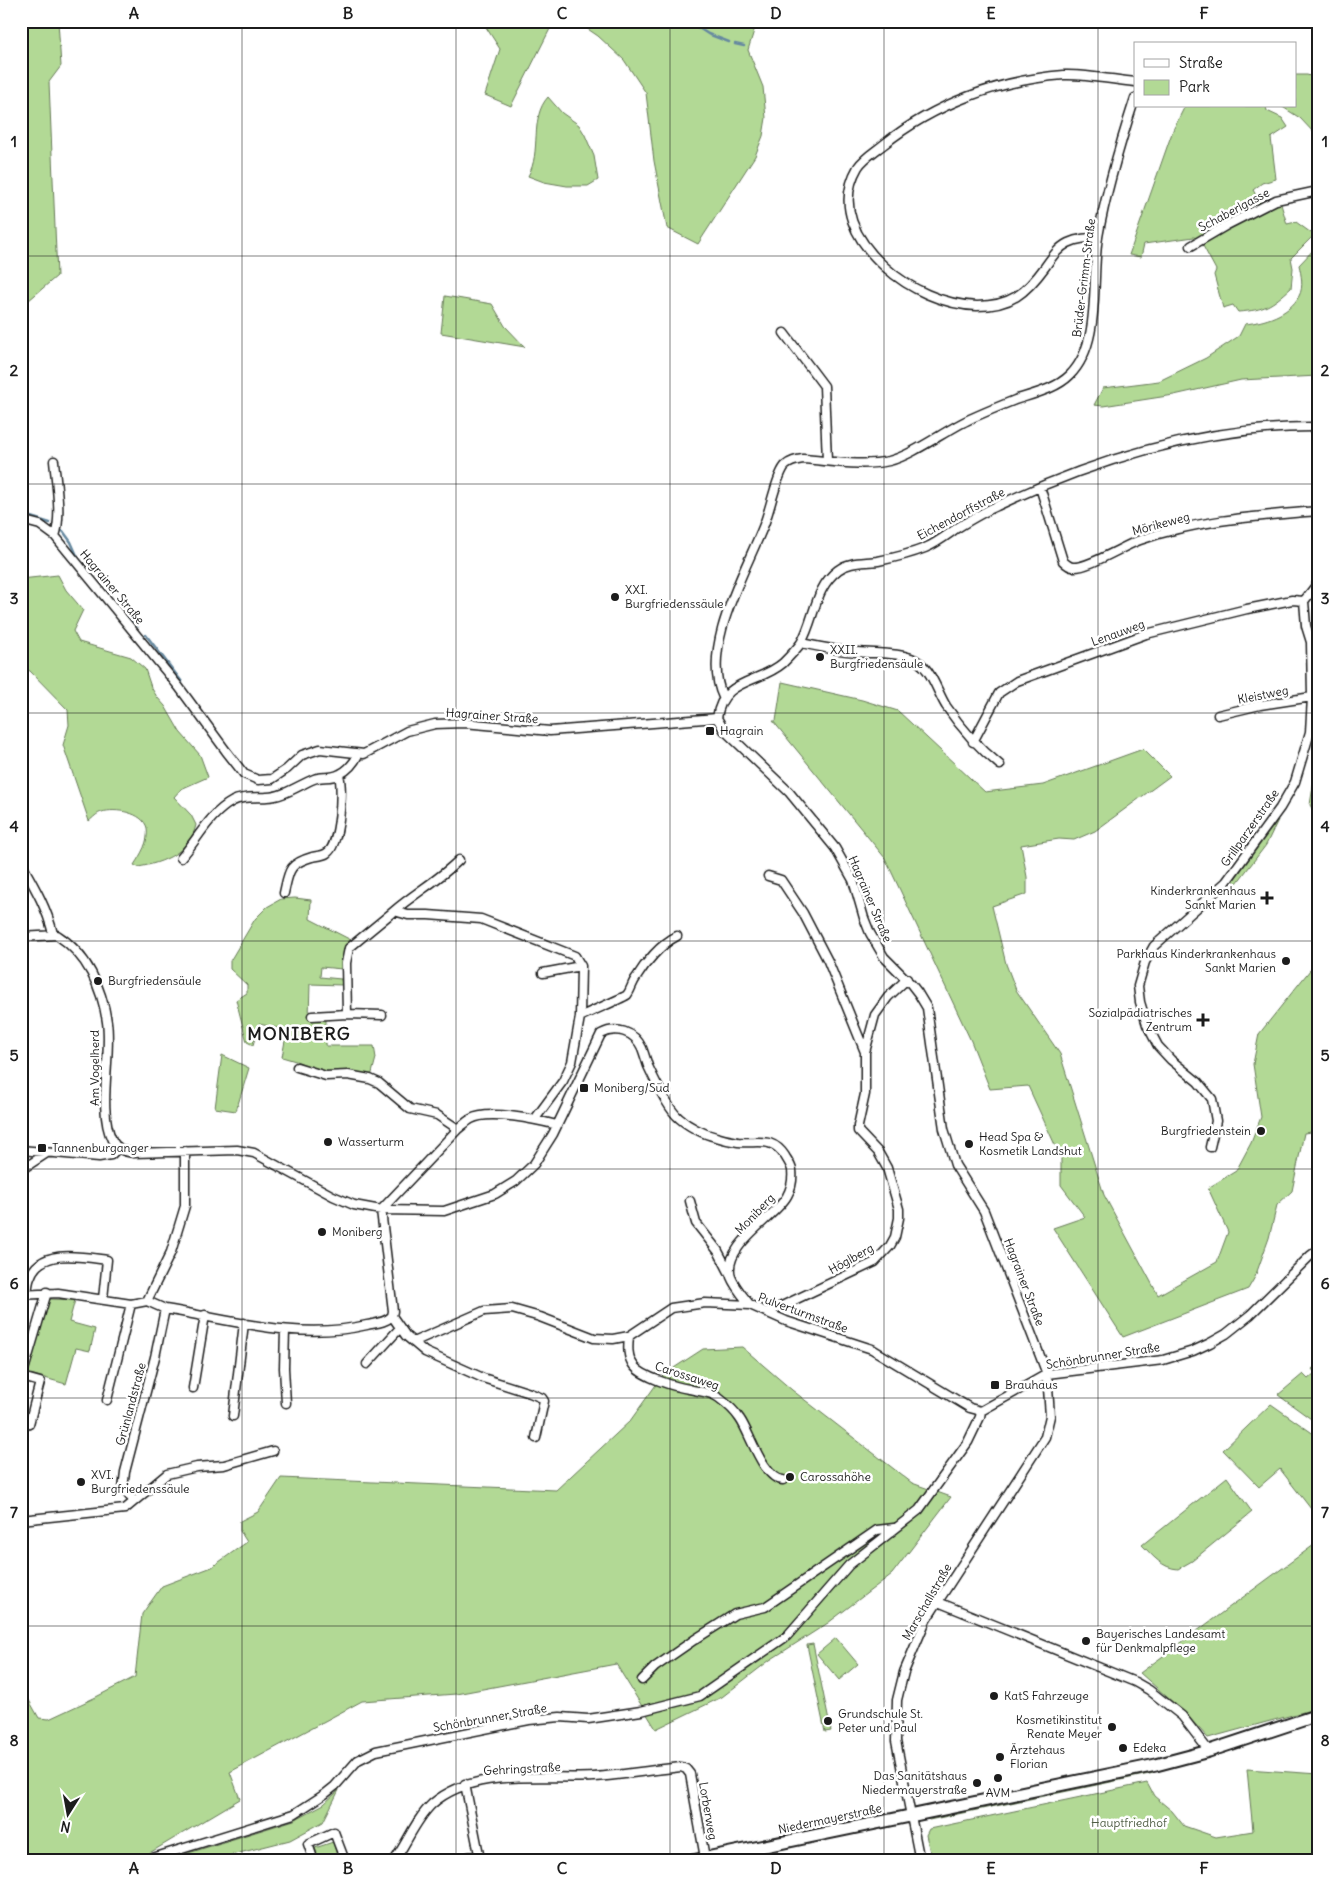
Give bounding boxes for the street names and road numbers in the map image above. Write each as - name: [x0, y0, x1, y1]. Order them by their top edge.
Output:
- street label: Schaberlgasse: [1196, 185, 1272, 235]
- street label: Brüder-Grimm-Straße: [1069, 218, 1098, 338]
- street label: Eichendorffstraße: [914, 484, 1007, 543]
- street label: Mörikeweg: [1130, 509, 1191, 538]
- street label: Hagrainer Straße: [77, 546, 148, 627]
- street label: Lenauweg: [1089, 616, 1147, 649]
- street label: Kleistweg: [1236, 682, 1290, 707]
- street label: Hagrainer Straße: [445, 705, 539, 726]
- street label: Grillparzerstraße: [1217, 786, 1282, 869]
- street label: Hagrainer Straße: [845, 853, 895, 944]
- street label: Am Vogelherd: [87, 1030, 102, 1106]
- street label: Moniberg: [732, 1190, 778, 1237]
- street label: Hagrainer Straße: [1001, 1236, 1048, 1328]
- street label: Höglberg: [826, 1240, 876, 1277]
- street label: Pulverturmstraße: [756, 1289, 850, 1336]
- street label: Schönbrunner Straße: [1045, 1339, 1161, 1372]
- street label: Carossaweg: [653, 1358, 721, 1393]
- street label: Grünlandstraße: [112, 1361, 149, 1447]
- street label: Marschallstraße: [899, 1561, 955, 1643]
- street label: Schönbrunner Straße: [432, 1700, 548, 1735]
- street label: Gehringstraße: [483, 1759, 561, 1778]
- street label: Lorberweg: [696, 1781, 721, 1841]
- street label: Niedermayerstraße: [777, 1800, 883, 1837]

